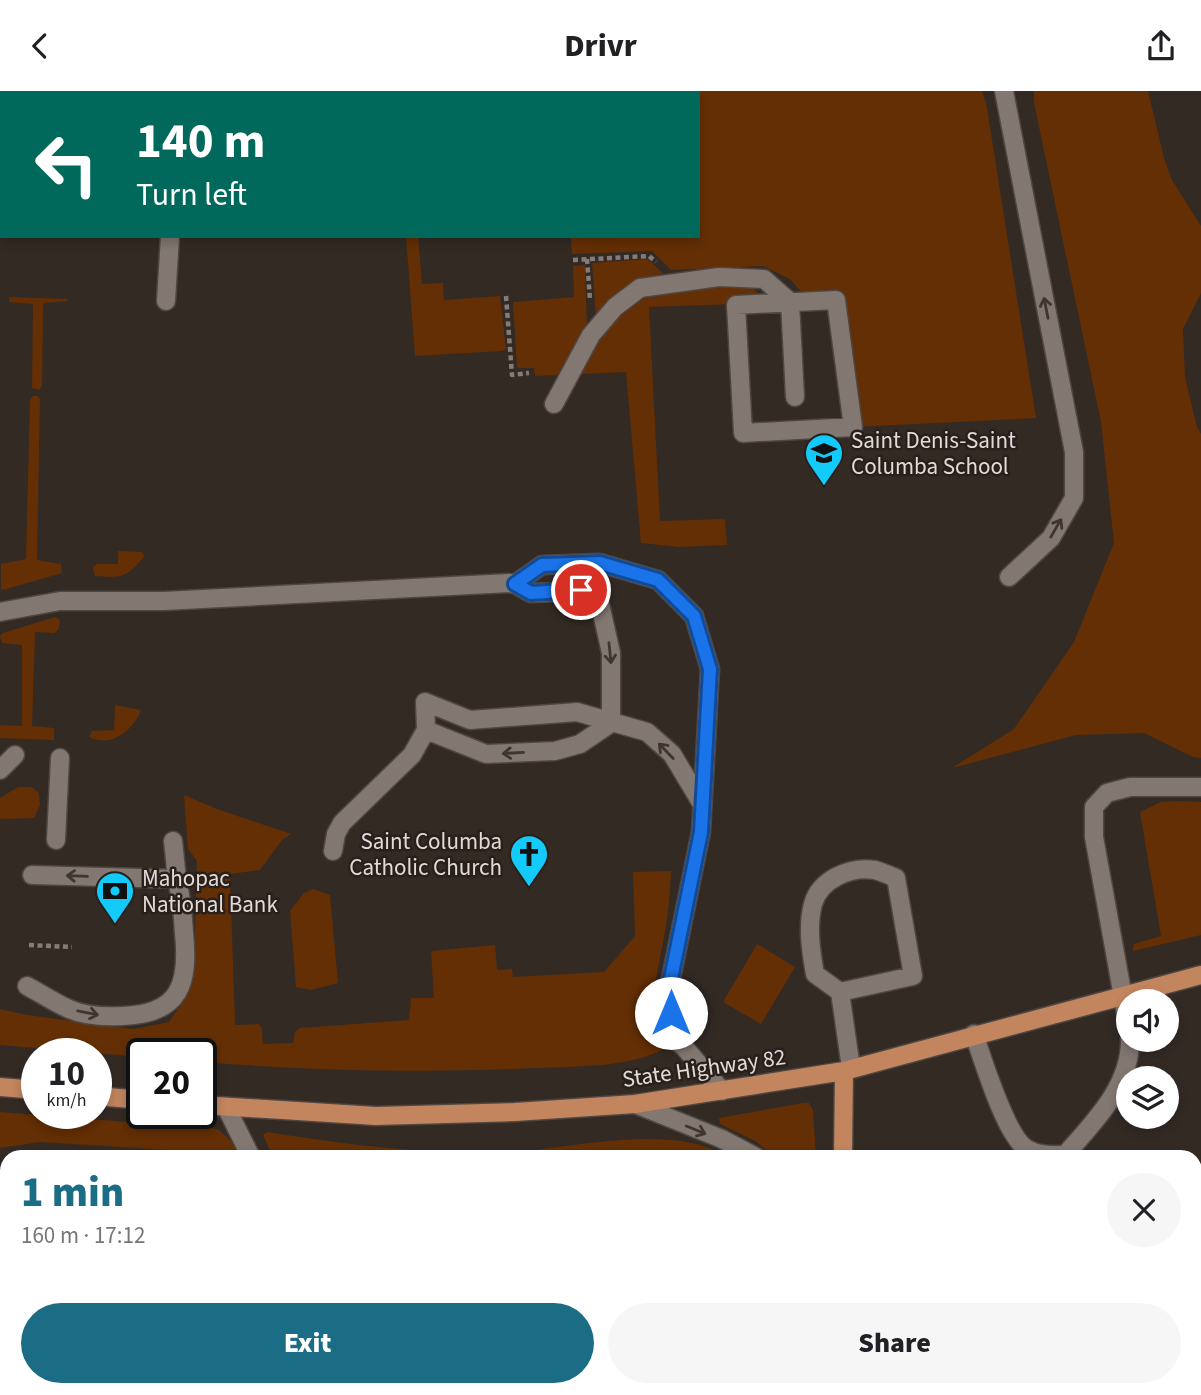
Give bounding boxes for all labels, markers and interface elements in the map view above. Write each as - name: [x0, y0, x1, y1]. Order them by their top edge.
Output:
- text: Drivr: [564, 23, 637, 69]
- icon: back: [21, 27, 59, 65]
- icon: share: [1142, 27, 1180, 65]
- text: 140 m: [136, 107, 265, 177]
- icon: left: [21, 119, 112, 210]
- text: Turn left: [136, 172, 247, 218]
- one-way arrow: [1038, 297, 1052, 320]
- place label: Saint Denis-Saint Columba School: [851, 424, 1016, 483]
- school or university icon: Saint Denis-Saint Columba School: [803, 432, 845, 487]
- one-way arrow: [1049, 519, 1063, 539]
- pin: [551, 560, 611, 620]
- icon: arrive: [562, 571, 600, 609]
- one-way arrow: [604, 641, 617, 664]
- one-way arrow: [658, 742, 675, 759]
- one-way arrow: [502, 747, 524, 760]
- place label: Saint Columba Catholic Church: [349, 825, 502, 884]
- church icon: Saint Columba Catholic Church: [508, 833, 550, 888]
- place label: Mahopac National Bank: [142, 862, 278, 921]
- one-way arrow: [66, 869, 89, 883]
- bank icon: Mahopac National Bank: [94, 870, 136, 925]
- position arrow: [634, 976, 708, 1050]
- map controls: [1116, 989, 1179, 1129]
- button: sound: [1116, 989, 1179, 1052]
- one-way arrow: [76, 1007, 99, 1021]
- speed limit sign: 20: [126, 1038, 217, 1129]
- street label: State Highway 82: [620, 1040, 788, 1096]
- text: 10: [48, 1049, 85, 1099]
- button: layers: [1116, 1066, 1179, 1129]
- text: km/h: [47, 1088, 86, 1113]
- one-way arrow: [684, 1124, 706, 1137]
- text: 1 min: [21, 1163, 124, 1223]
- button: close: [1107, 1173, 1181, 1247]
- text: 160 m · 17:12: [21, 1219, 145, 1252]
- button: Exit: [21, 1303, 594, 1383]
- button: Share: [608, 1303, 1181, 1383]

